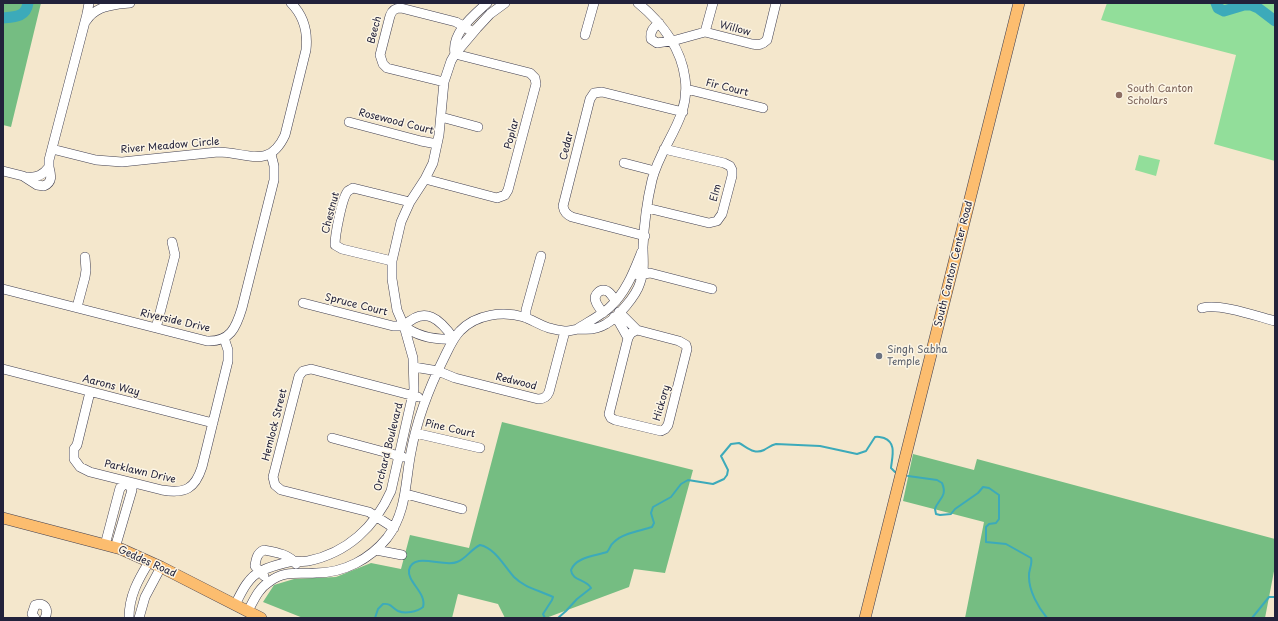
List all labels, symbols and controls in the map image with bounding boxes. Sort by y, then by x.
street label: Beech [366,15,384,45]
street label: Willow [718,19,752,39]
street label: Fir Court [704,77,750,99]
place label: South Canton Scholars [1127,83,1193,106]
marker: South Canton Scholars [1114,90,1124,100]
street label: Rosewood Court [357,107,435,137]
street label: Poplar [502,117,522,151]
street label: Cedar [558,131,576,161]
street label: River Meadow Circle [120,136,220,156]
street label: Elm [708,183,724,203]
street label: Chestnut [320,191,342,235]
street label: South Canton Center Road [932,200,976,328]
street label: Spruce Court [323,291,389,319]
street label: Riverside Drive [139,307,211,335]
place label: Singh Sabha Temple [887,344,948,368]
marker: Singh Sabha Temple [874,351,884,361]
street label: Redwood [494,371,538,393]
street label: Aarons Way [81,373,141,399]
street label: Hickory [651,384,673,422]
street label: Hemlock Street [260,388,290,462]
street label: Orchard Boulevard [372,401,406,493]
street label: Pine Court [424,417,476,441]
street label: Parklawn Drive [103,458,177,486]
street label: Geddes Road [116,544,178,580]

